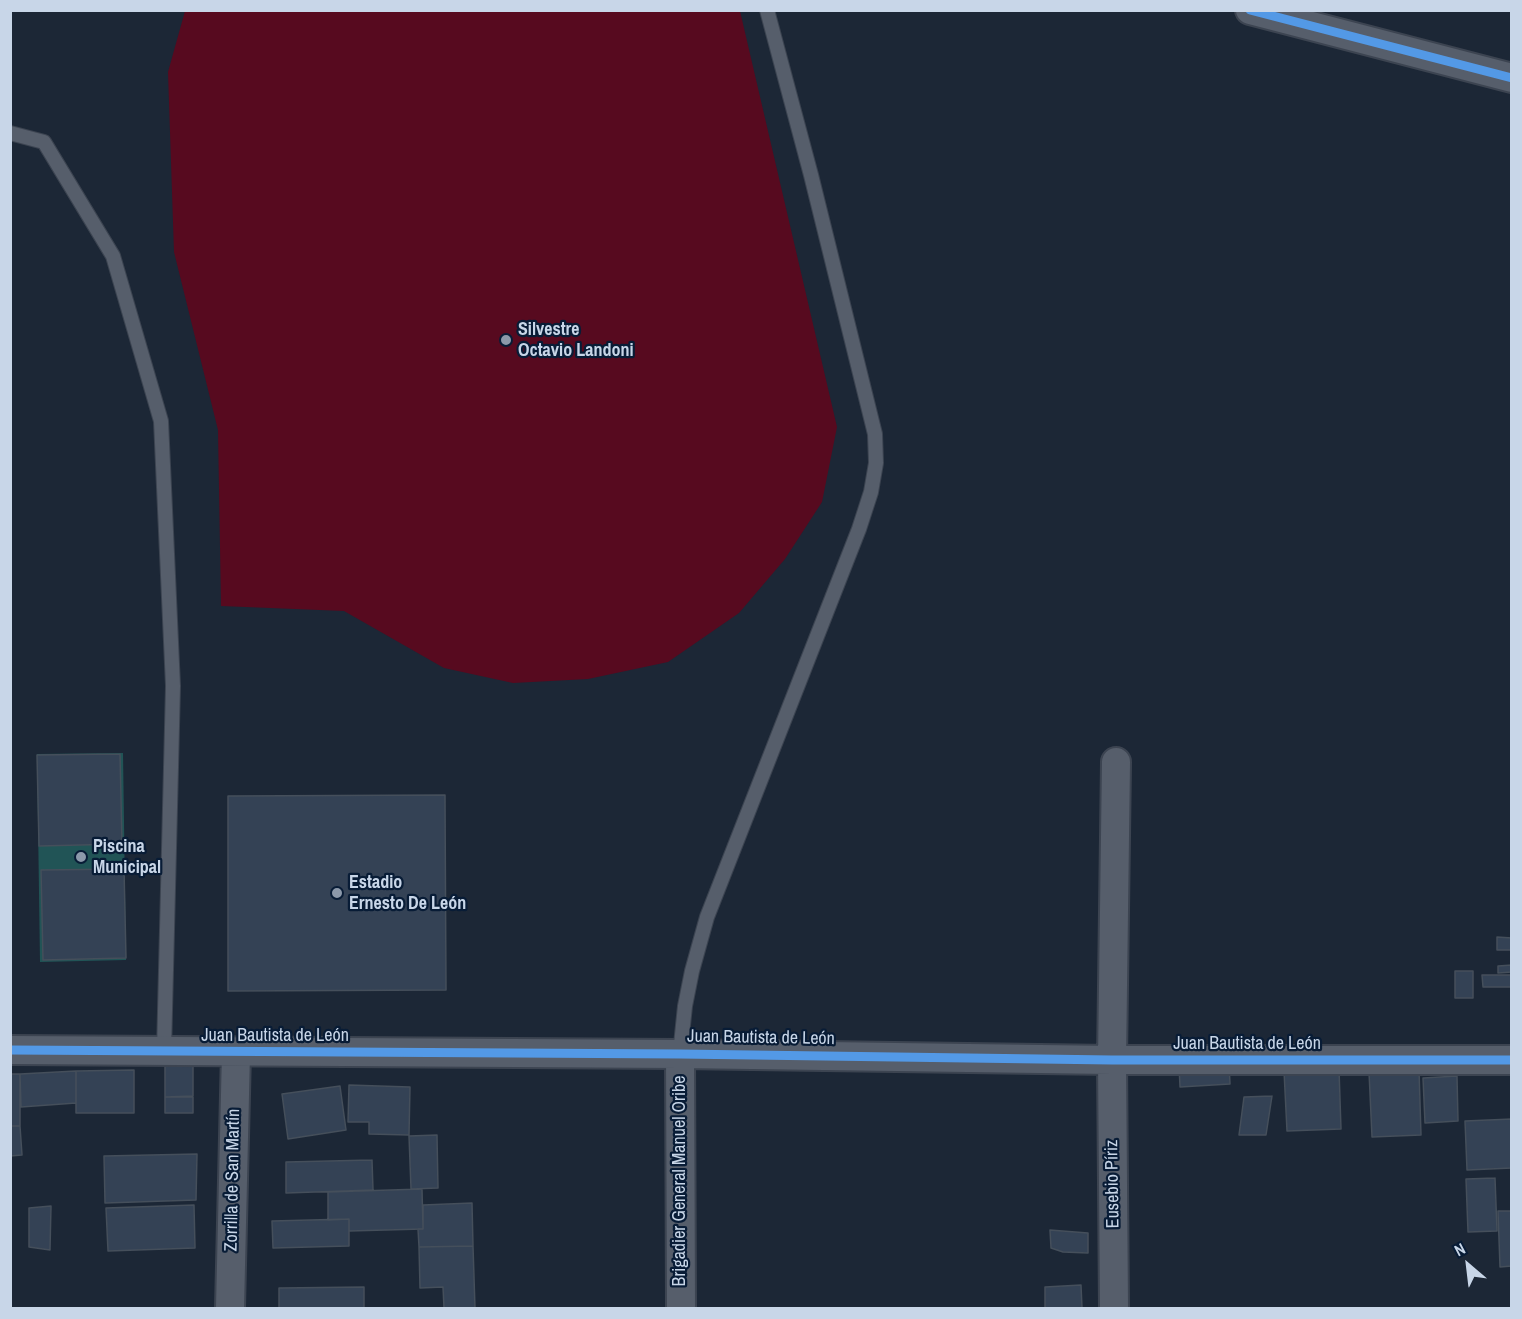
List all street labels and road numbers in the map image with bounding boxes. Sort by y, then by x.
street label: Juan Bautista de León [201,1025,349,1047]
street label: Juan Bautista de León [687,1026,835,1050]
street label: Juan Bautista de León [1173,1033,1321,1055]
street label: Brigadier General Manuel Oribe [669,1076,691,1286]
street label: Zorrilla de San Martín [221,1108,245,1252]
street label: Eusebio Píriz [1101,1140,1125,1228]

